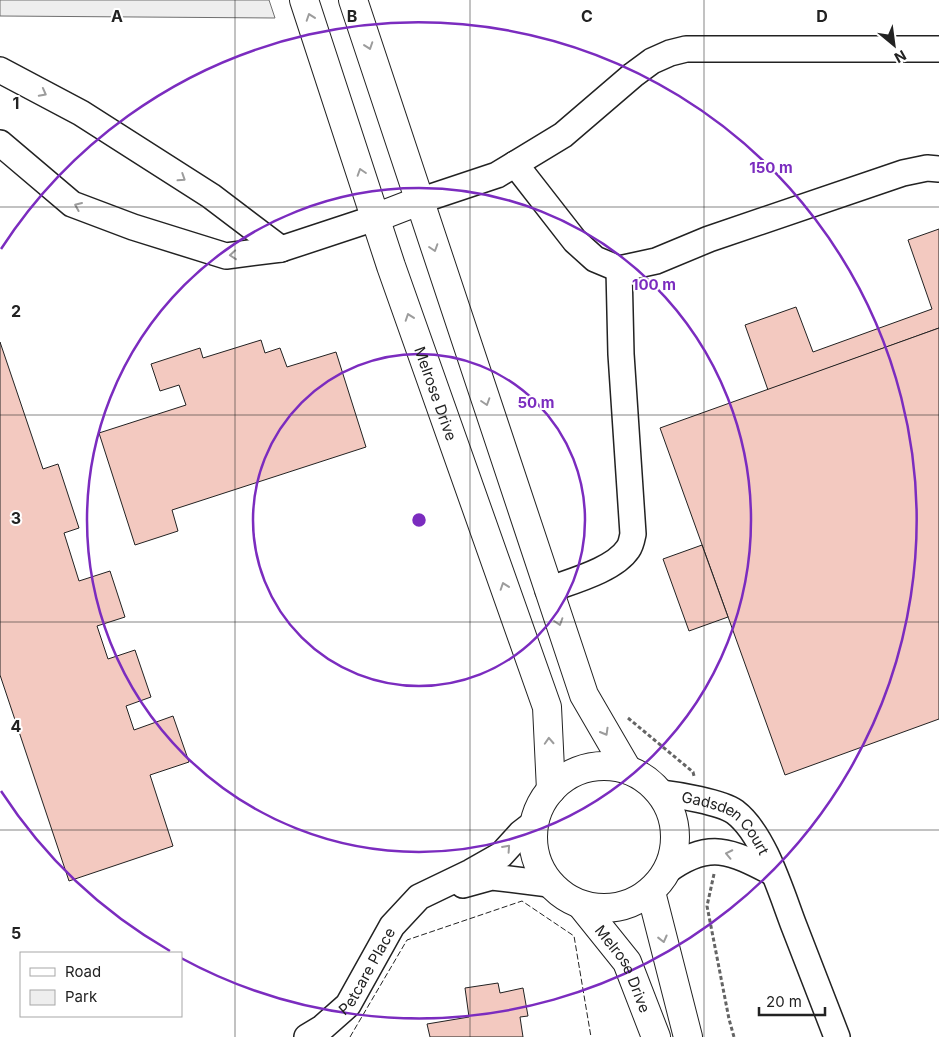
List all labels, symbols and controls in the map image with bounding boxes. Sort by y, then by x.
text: A [111,6,123,26]
text: B [347,6,357,26]
text: C [581,6,593,26]
text: D [816,6,828,26]
one-way arrow [306,14,316,22]
north arrow [869,20,919,70]
one-way arrow [363,41,373,50]
text: N [892,47,909,67]
one-way arrow [38,87,47,97]
text: 1 [13,93,19,113]
text: 150 m [749,158,793,177]
one-way arrow [356,168,366,177]
one-way arrow [176,171,185,181]
one-way arrow [75,202,84,212]
one-way arrow [429,243,439,251]
one-way arrow [228,249,236,260]
text: 100 m [632,275,676,294]
text: 2 [11,301,21,321]
one-way arrow [405,313,415,322]
street label: Melrose Drive [411,344,461,443]
text: 50 m [518,393,554,412]
one-way arrow [480,397,490,405]
text: 3 [11,508,21,528]
centre of rings [410,511,428,529]
one-way arrow [500,582,510,591]
one-way arrow [554,618,564,626]
text: 4 [11,716,22,736]
one-way arrow [599,727,609,736]
one-way arrow [543,737,554,745]
street label: Gadsden Court [680,787,774,858]
one-way arrow [501,845,510,854]
one-way arrow [724,849,733,860]
street label: Melrose Drive [591,921,655,1015]
text: 5 [11,923,21,943]
street label: Petcare Place [334,924,399,1019]
one-way arrow [657,934,667,942]
legend [20,952,182,1017]
text: Road [65,962,101,981]
scale bar [759,984,825,1016]
text: Park [65,987,98,1006]
text: 20 m [766,992,802,1011]

